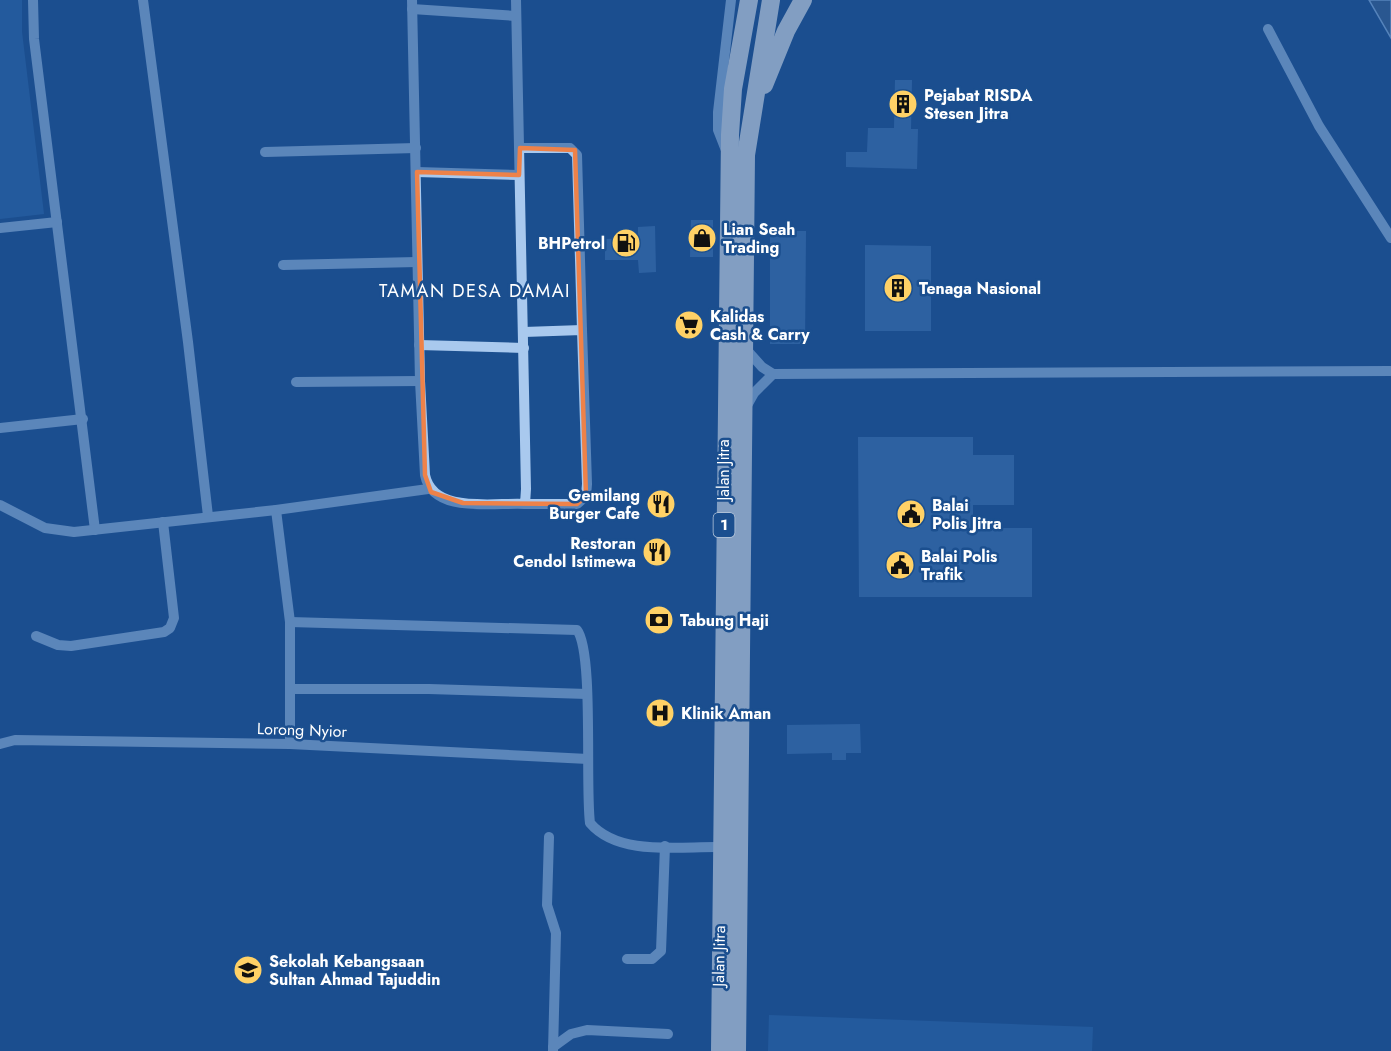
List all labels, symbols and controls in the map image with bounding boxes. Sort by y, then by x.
place label: Pejabat RISDA Stesen Jitra [924,84,1033,125]
building icon: Pejabat RISDA Stesen Jitra [887,88,919,120]
place label: Lian Seah Trading [723,218,795,259]
shop icon: Lian Seah Trading [686,222,718,254]
fuel station icon: BHPetrol [610,227,642,259]
place label: BHPetrol [538,232,605,255]
building icon: Tenaga Nasional [882,272,914,304]
place label: Tenaga Nasional [919,277,1041,300]
district label: TAMAN DESA DAMAI [379,278,571,304]
place label: Kalidas Cash & Carry [710,305,810,346]
supermarket icon: Kalidas Cash & Carry [673,309,705,341]
street label: Jalan Jitra [712,439,735,503]
place label: Gemilang Burger Cafe [549,484,640,525]
restaurant icon: Gemilang Burger Cafe [645,488,677,520]
place label: Balai Polis Jitra [932,494,1002,535]
public building icon: Balai Polis Jitra [895,498,927,530]
road number: 1 [714,513,734,537]
place label: Restoran Cendol Istimewa [513,532,636,573]
restaurant icon: Restoran Cendol Istimewa [641,536,673,568]
place label: Balai Polis Trafik [921,545,997,586]
public building icon: Balai Polis Trafik [884,549,916,581]
bank icon: Tabung Haji [643,604,675,636]
place label: Tabung Haji [680,609,769,632]
hospital icon: Klinik Aman [644,697,676,729]
place label: Klinik Aman [681,702,771,725]
street label: Lorong Nyior [257,717,348,743]
street label: Jalan Jitra [707,925,731,989]
place label: Sekolah Kebangsaan Sultan Ahmad Tajuddin [269,950,440,991]
school or university icon: Sekolah Kebangsaan Sultan Ahmad Tajuddin [232,954,264,986]

